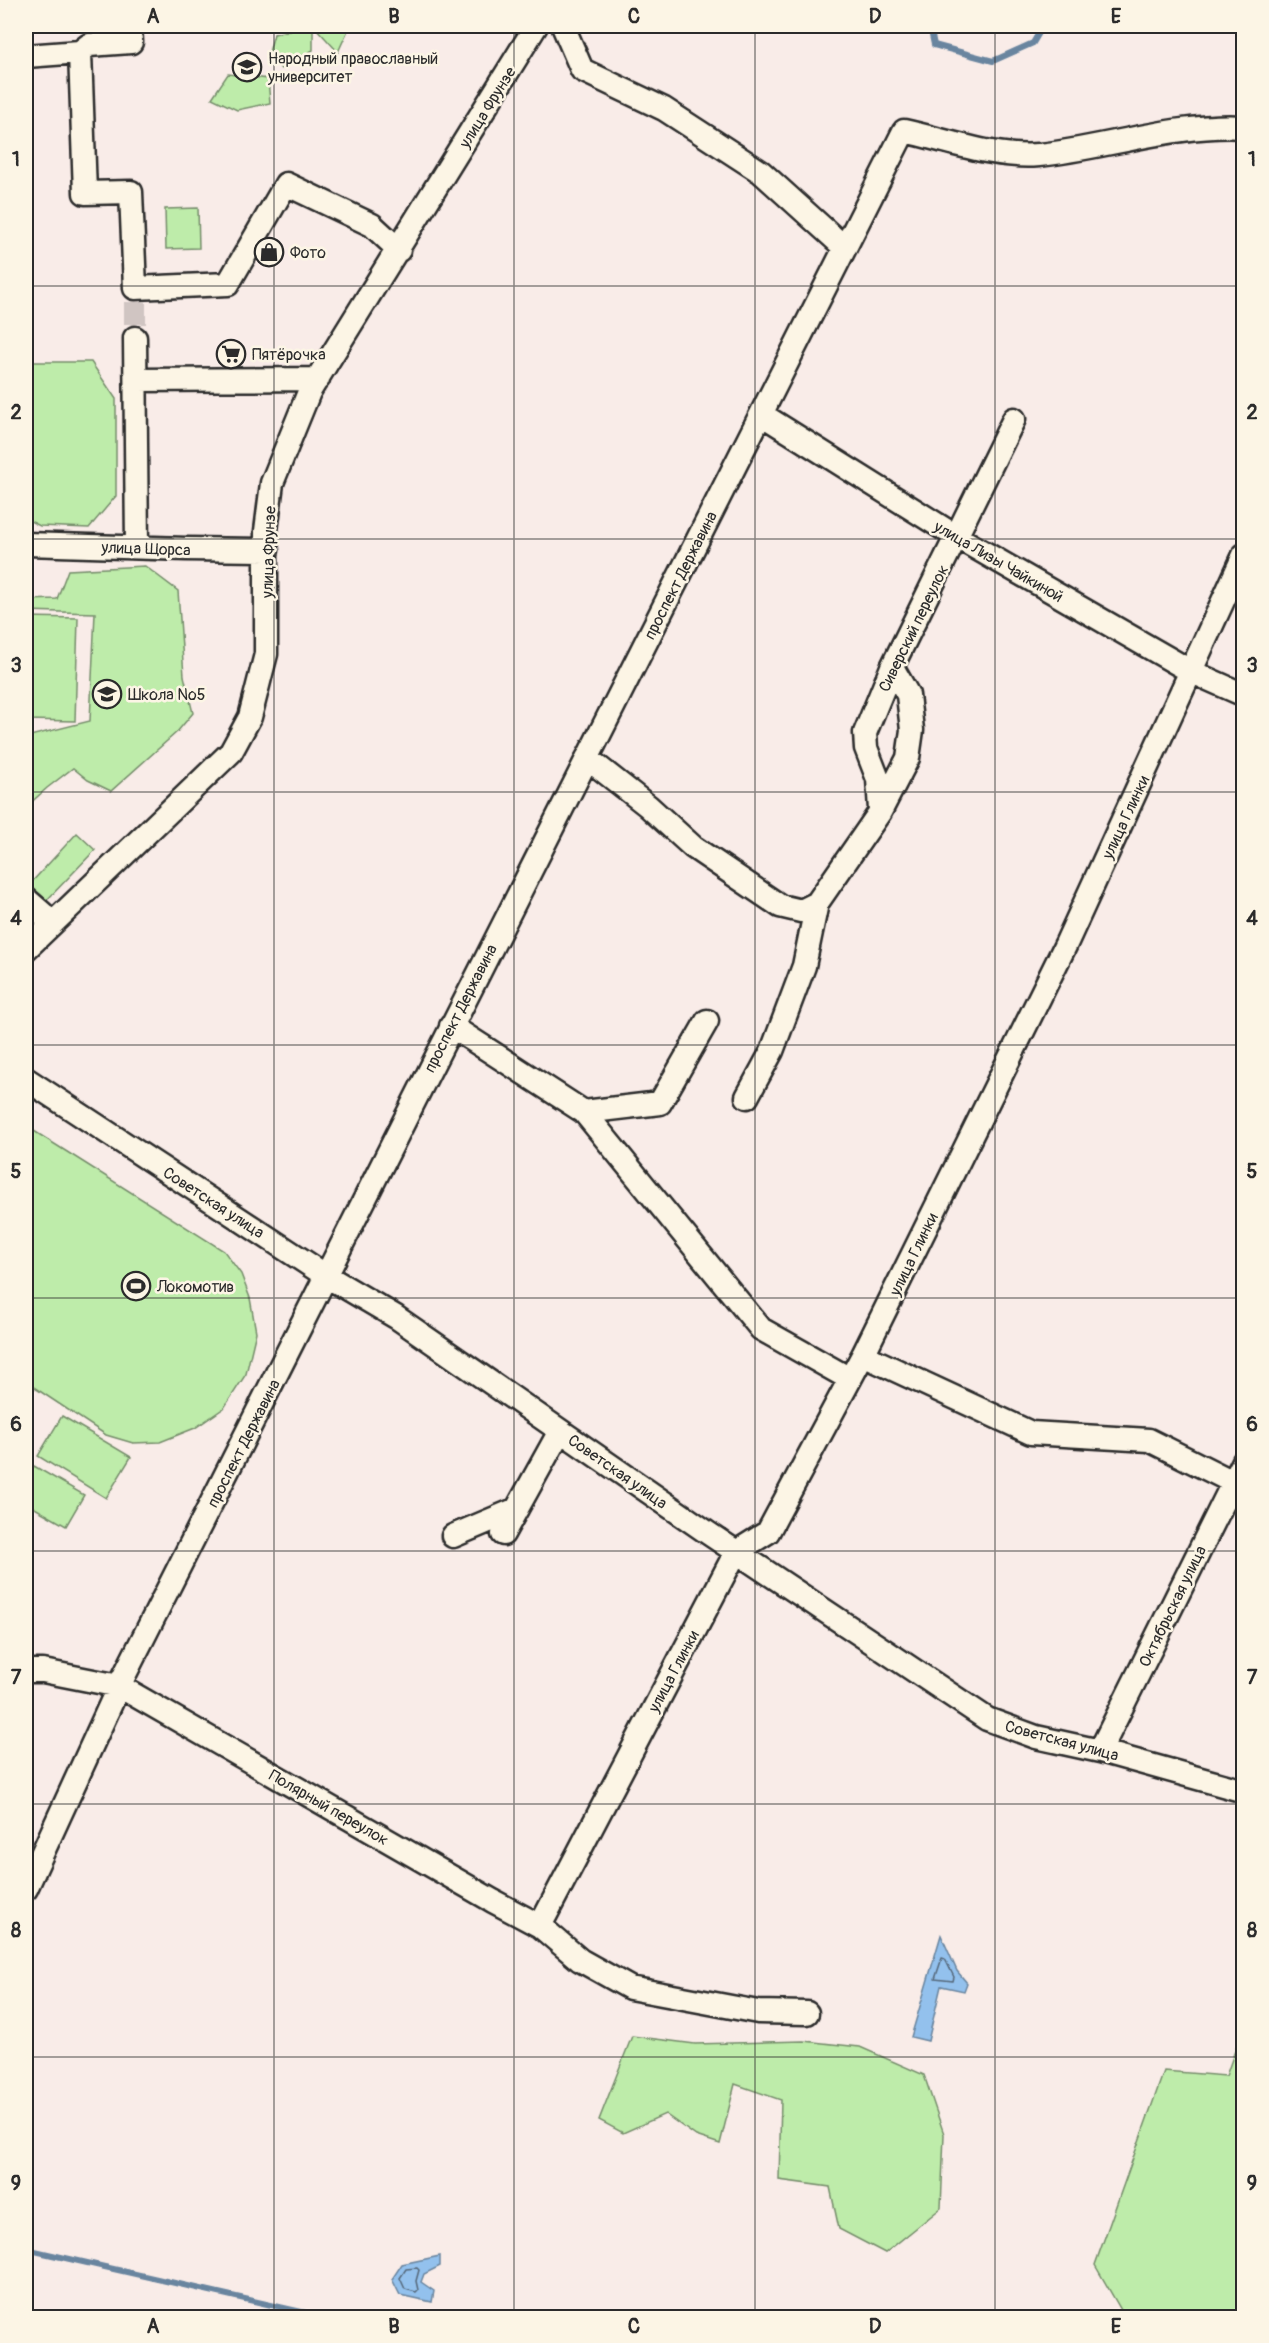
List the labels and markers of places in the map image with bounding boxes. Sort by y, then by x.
place label: Народный православный университет [267,49,438,87]
school or university icon: Народный православный университет [231,51,263,83]
shop icon: Фото [253,236,285,268]
place label: Фото [290,243,326,263]
supermarket icon: Пятёрочка [215,338,247,370]
place label: Пятёрочка [252,345,326,365]
school or university icon: Школа №5 [91,678,123,710]
place label: Школа №5 [128,685,205,705]
sports icon: Локомотив [120,1270,152,1302]
place label: Локомотив [156,1277,234,1297]

